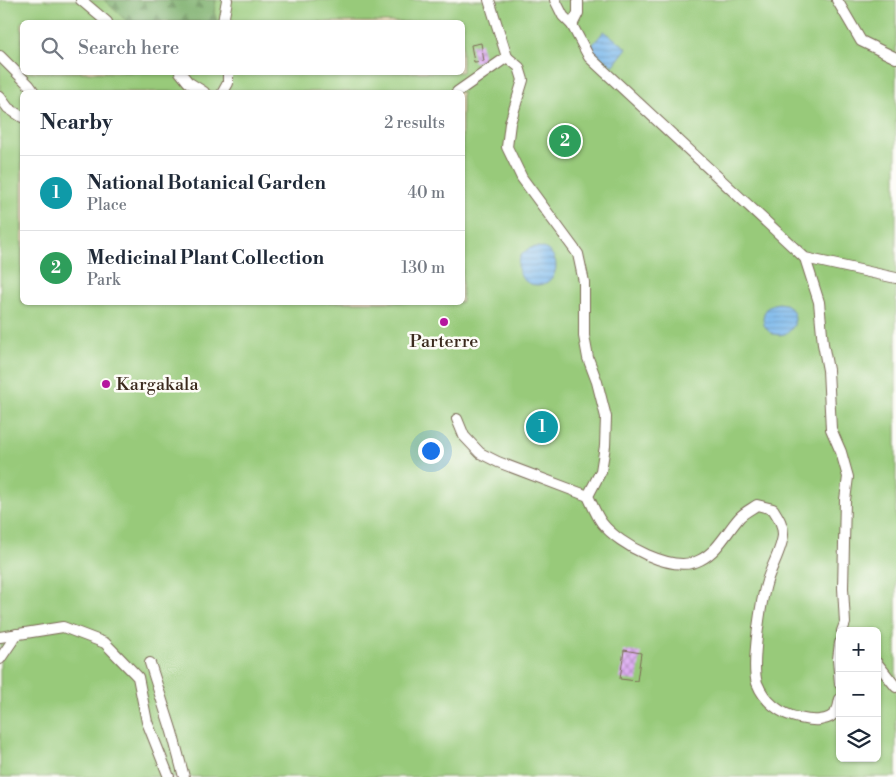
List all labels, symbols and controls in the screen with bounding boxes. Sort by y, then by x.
search box [20,20,465,75]
icon: search [38,34,66,62]
text: Search here [78,36,179,60]
text: Nearby [40,110,113,136]
text: 2 results [384,113,445,133]
pin: 2 [549,122,581,160]
text: National Botanical Garden [87,171,326,195]
text: 1 [52,183,60,203]
text: 40 m [408,183,445,203]
text: Place [87,195,127,215]
text: Medicinal Plant Collection [87,246,324,270]
text: 2 [51,258,61,278]
text: 130 m [401,258,445,278]
text: Park [87,270,120,290]
marker: Parterre [438,316,450,328]
place label: Parterre [410,330,478,353]
place label: Kargakala [116,373,199,396]
marker: Kargakala [100,378,112,390]
pin: 1 [526,408,558,446]
your location [418,438,444,464]
map controls [836,627,881,762]
button: + [836,627,881,672]
button: − [836,672,881,717]
button: layers [836,717,881,762]

